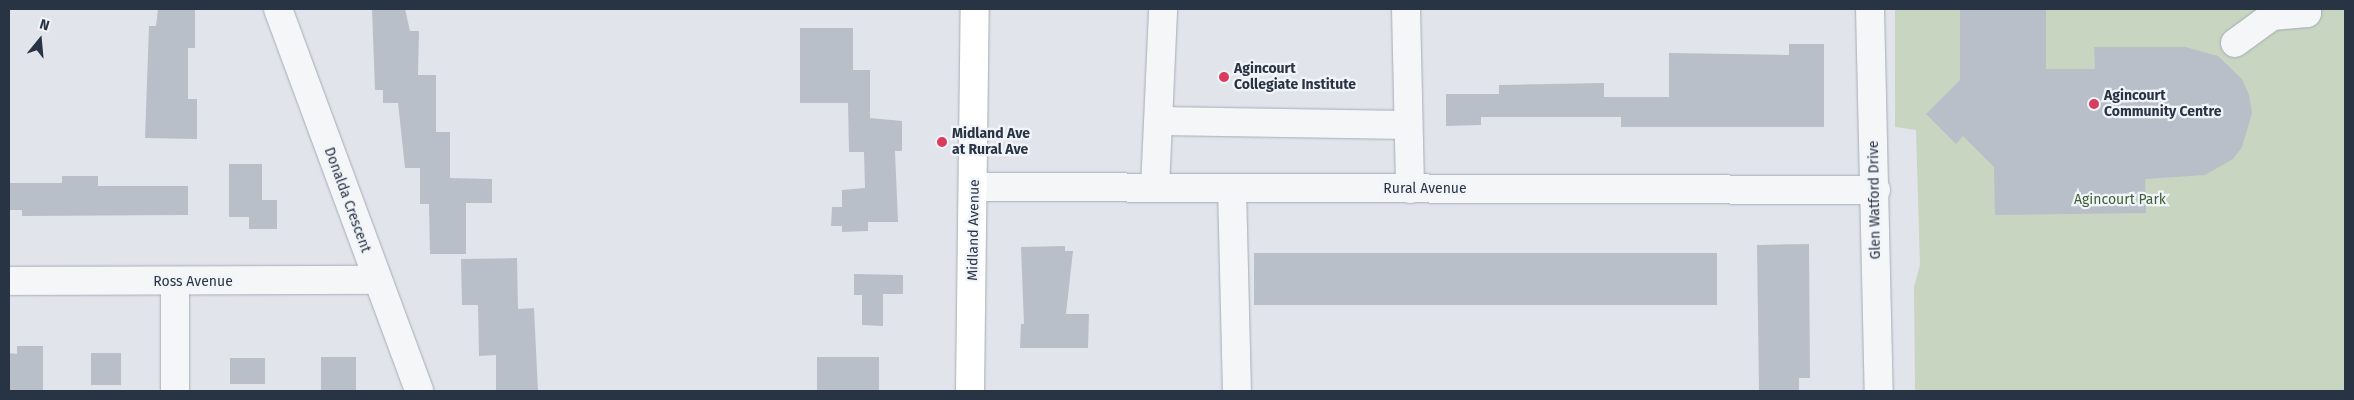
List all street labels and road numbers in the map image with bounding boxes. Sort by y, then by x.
street label: Glen Watford Drive [1866,140,1884,260]
street label: Donalda Crescent [320,145,374,255]
street label: Midland Avenue [965,179,983,281]
street label: Rural Avenue [1383,181,1467,197]
street label: Ross Avenue [153,274,233,290]

